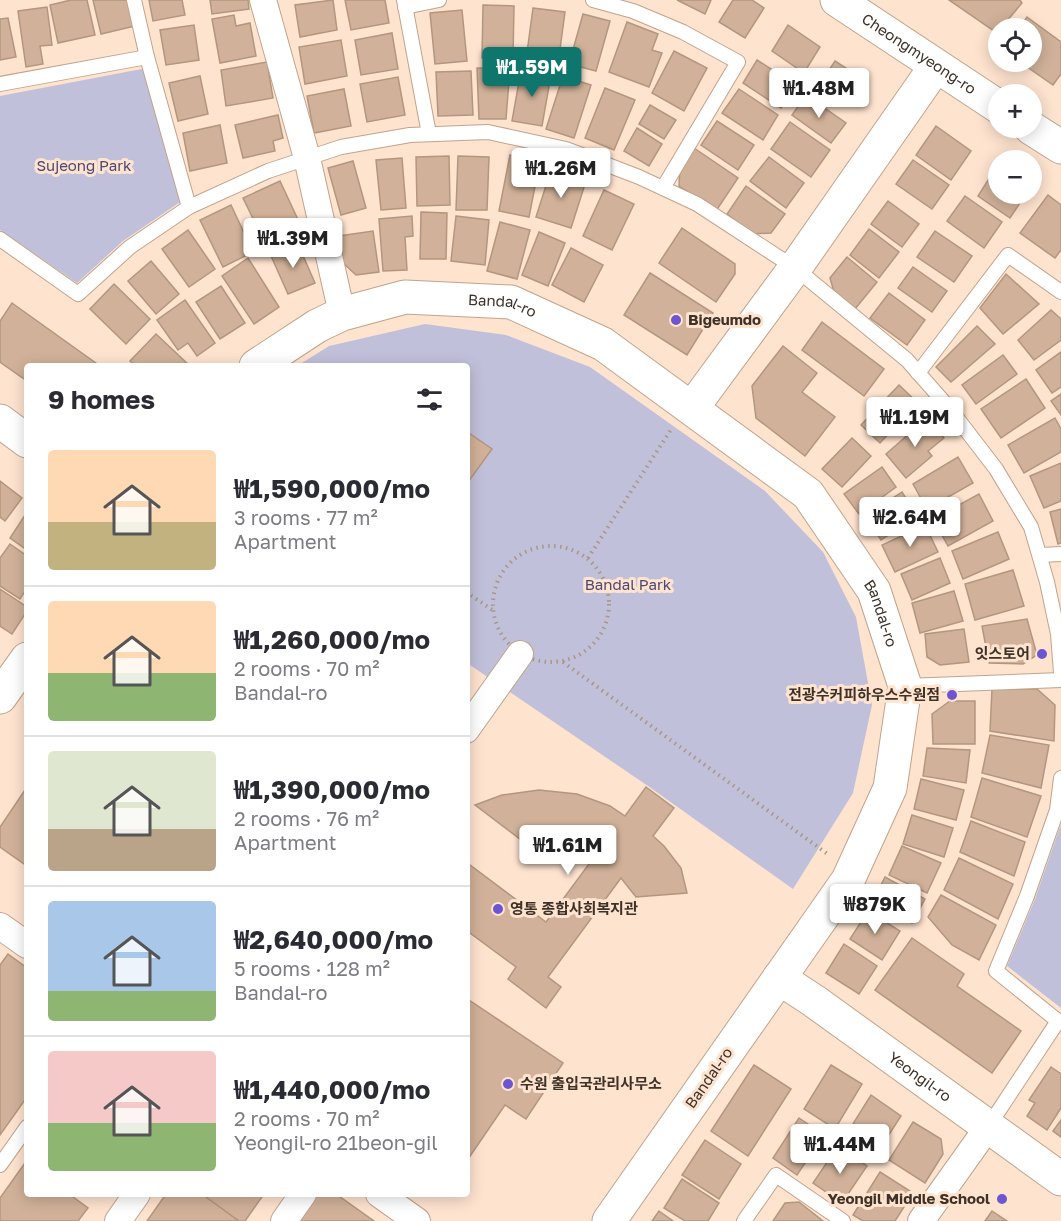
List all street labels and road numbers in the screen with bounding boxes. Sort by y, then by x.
street label: Cheongmyeong-ro [859,9,980,97]
street label: Bandal-ro [468,290,540,320]
street label: Bandal-ro [861,576,902,649]
street label: Bandal-ro [681,1044,736,1111]
street label: Yeongil-ro [885,1048,955,1105]

